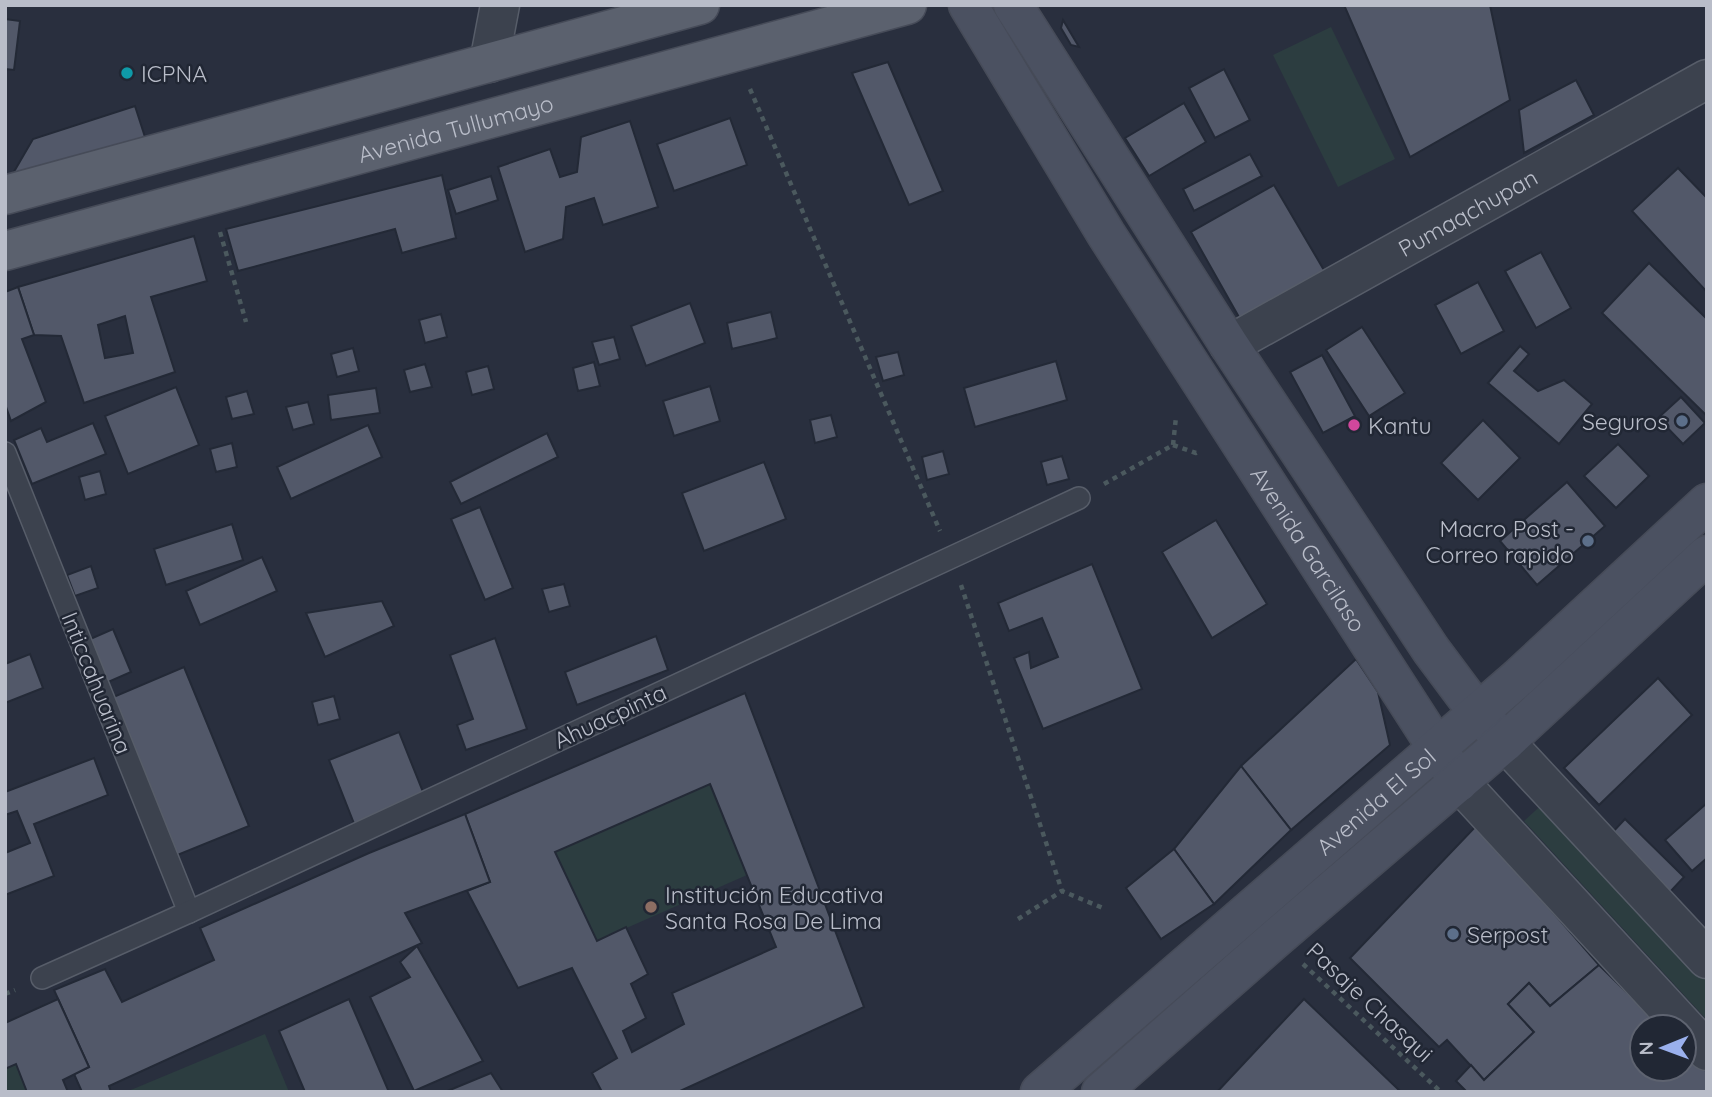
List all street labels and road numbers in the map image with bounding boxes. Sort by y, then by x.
street label: Avenida Tullumayo [355,88,556,169]
street label: Pumaqchupan [1393,162,1542,263]
street label: Avenida Garcilaso [1245,461,1373,637]
street label: Inticcahuarina [55,608,139,758]
street label: Ahuacpinta [549,677,671,755]
street label: Avenida El Sol [1310,742,1441,861]
street label: Pasaje Chasqui [1301,936,1439,1068]

